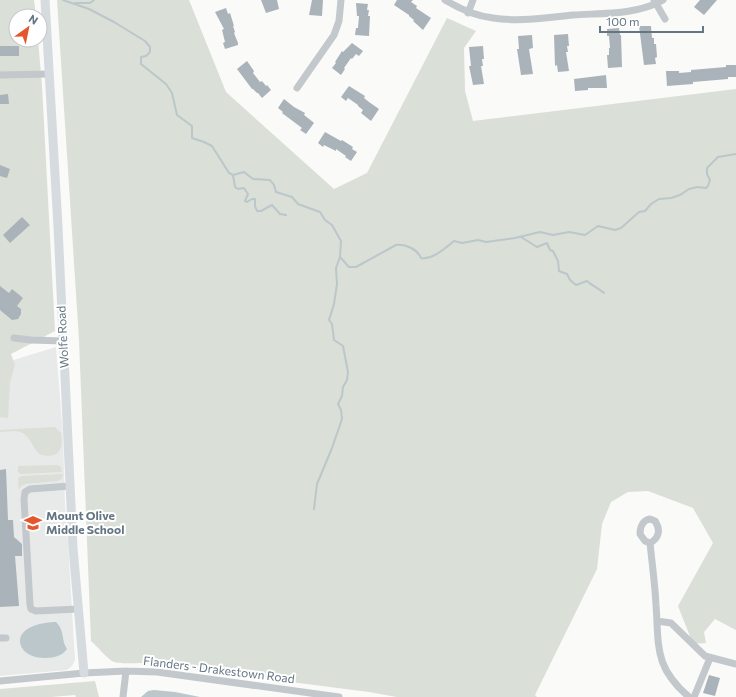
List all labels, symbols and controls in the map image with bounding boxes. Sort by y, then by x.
north arrow [8,8,48,48]
scale bar [600,8,703,34]
text: N [27,11,41,27]
text: 100 m [606,14,640,28]
street label: Wolfe Road [53,305,71,369]
place label: Mount Olive Middle School [46,508,124,536]
school or university icon: Mount Olive Middle School [23,513,43,533]
street label: Flanders - Drakestown Road [143,653,296,685]

